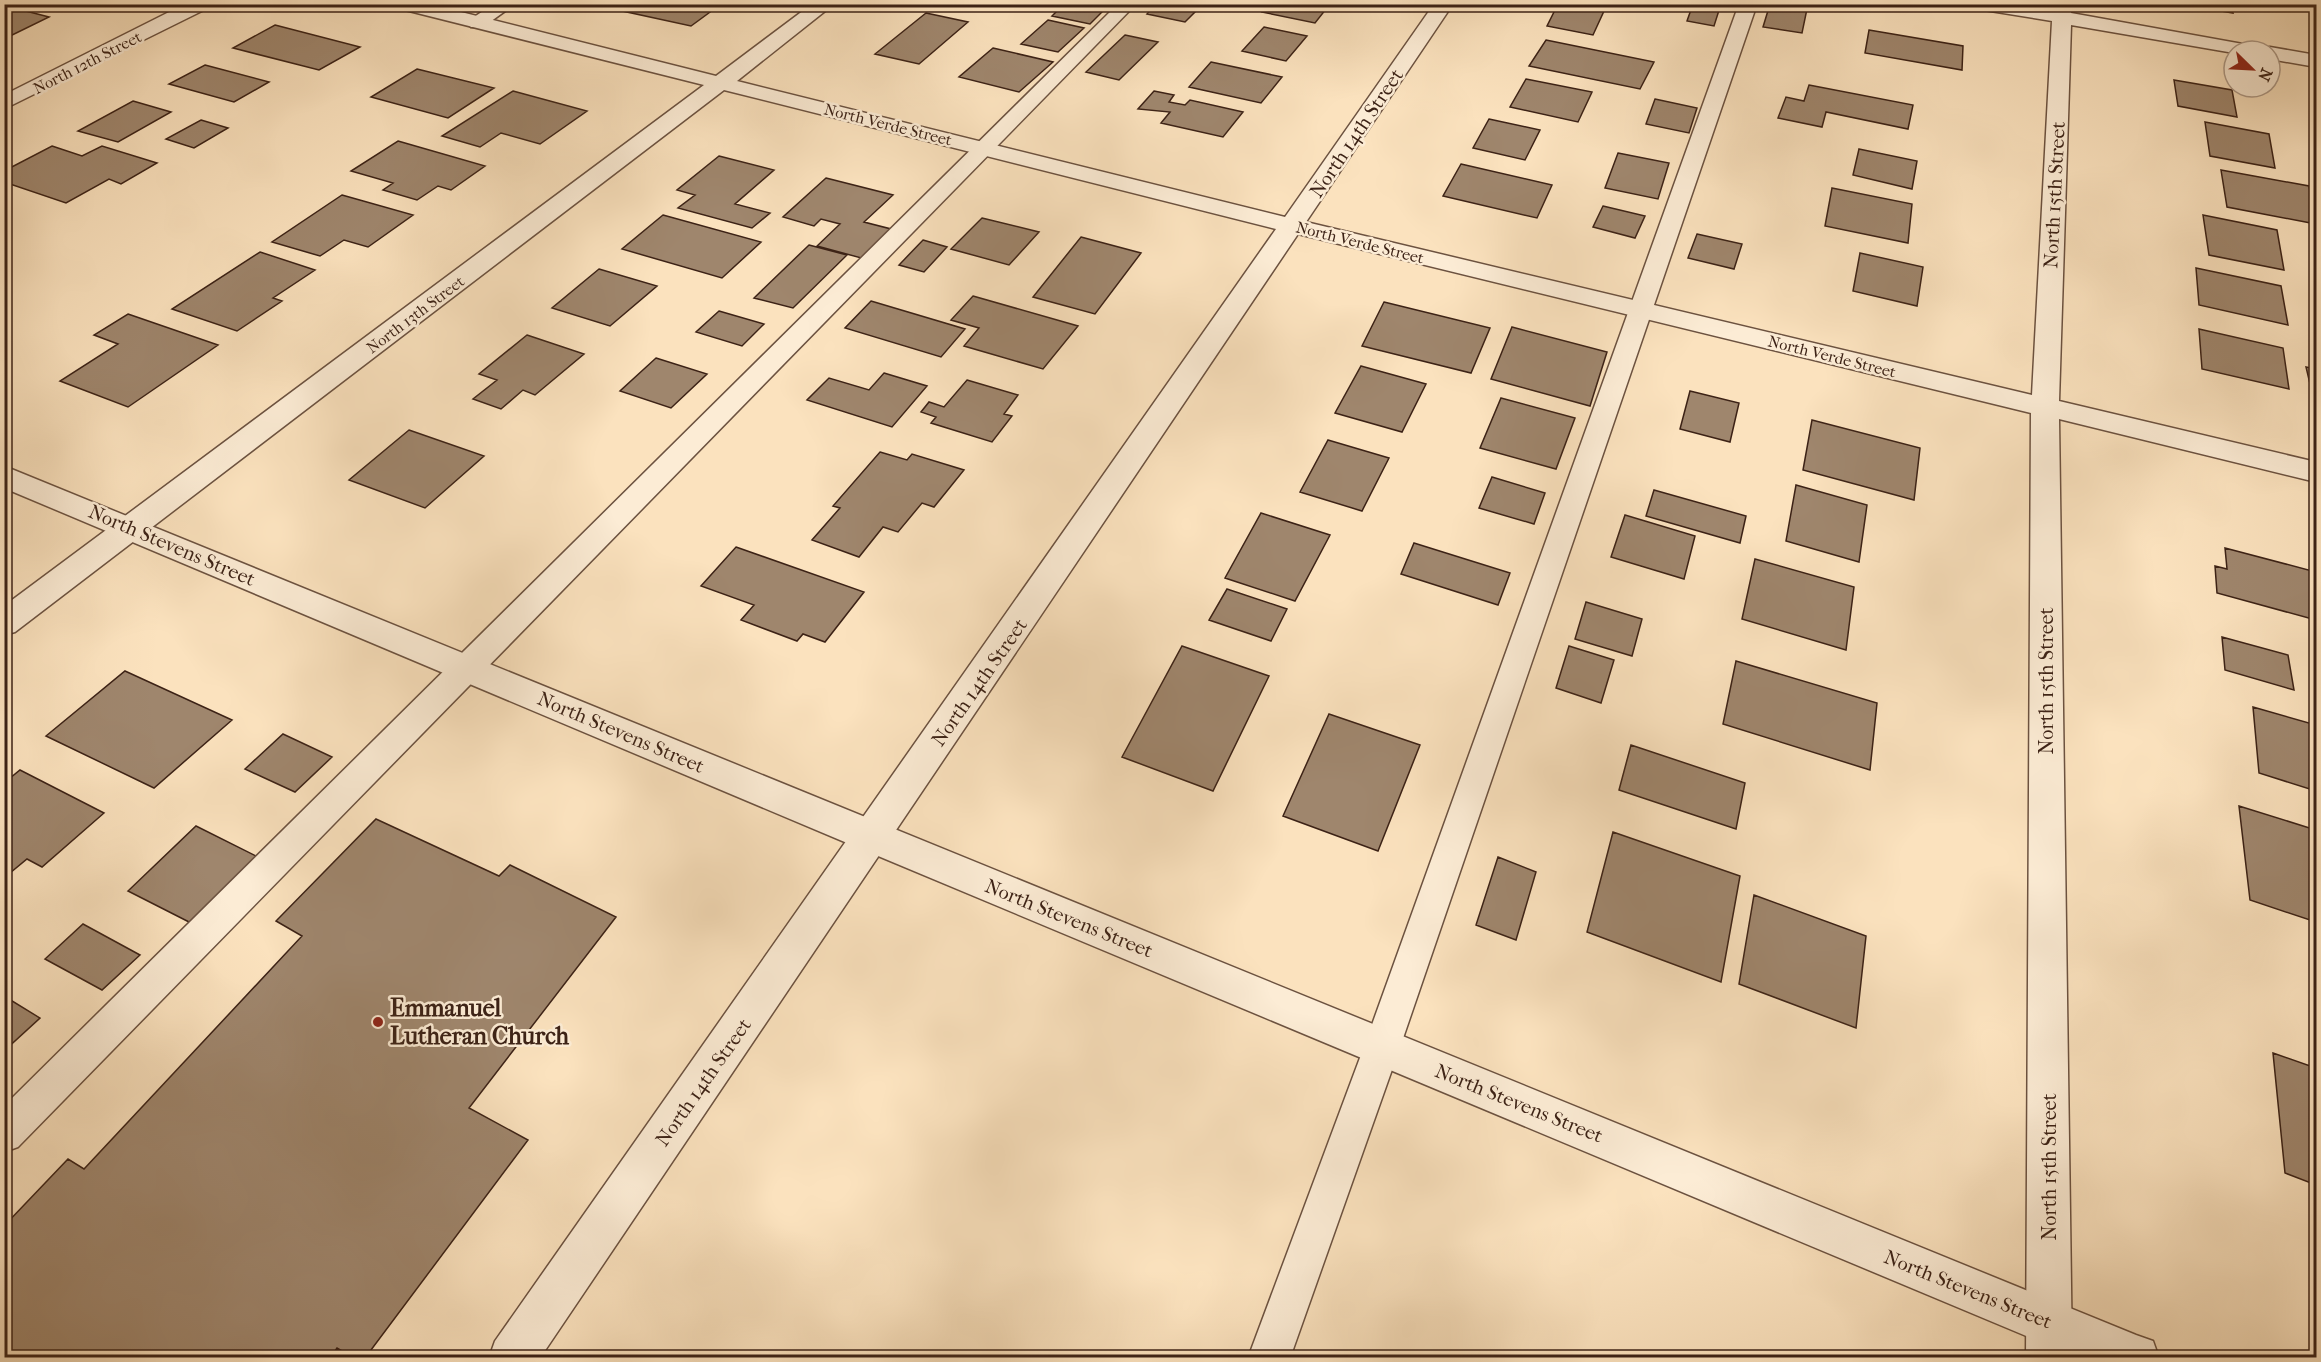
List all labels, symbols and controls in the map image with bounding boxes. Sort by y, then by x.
street label: North 12th Street [30,27,145,98]
north arrow [2222,39,2282,99]
street label: North 14th Street [1305,64,1408,202]
text: N [2254,65,2276,85]
street label: North Verde Street [822,99,954,150]
street label: North 15th Street [2039,121,2070,269]
street label: North Verde Street [1294,217,1426,268]
street label: North 13th Street [363,271,468,357]
street label: North Verde Street [1766,331,1898,382]
street label: North Stevens Street [85,500,259,591]
street label: North 15th Street [2035,607,2058,755]
street label: North 14th Street [927,614,1032,751]
street label: North Stevens Street [534,687,708,778]
street label: North Stevens Street [982,874,1156,963]
place label: Emmanuel Lutheran Church [390,994,570,1050]
street label: North 14th Street [651,1014,756,1151]
marker: Emmanuel Lutheran Church [371,1015,385,1029]
street label: North Stevens Street [1432,1059,1606,1148]
street label: North 15th Street [2038,1093,2061,1241]
street label: North Stevens Street [1881,1245,2055,1334]

